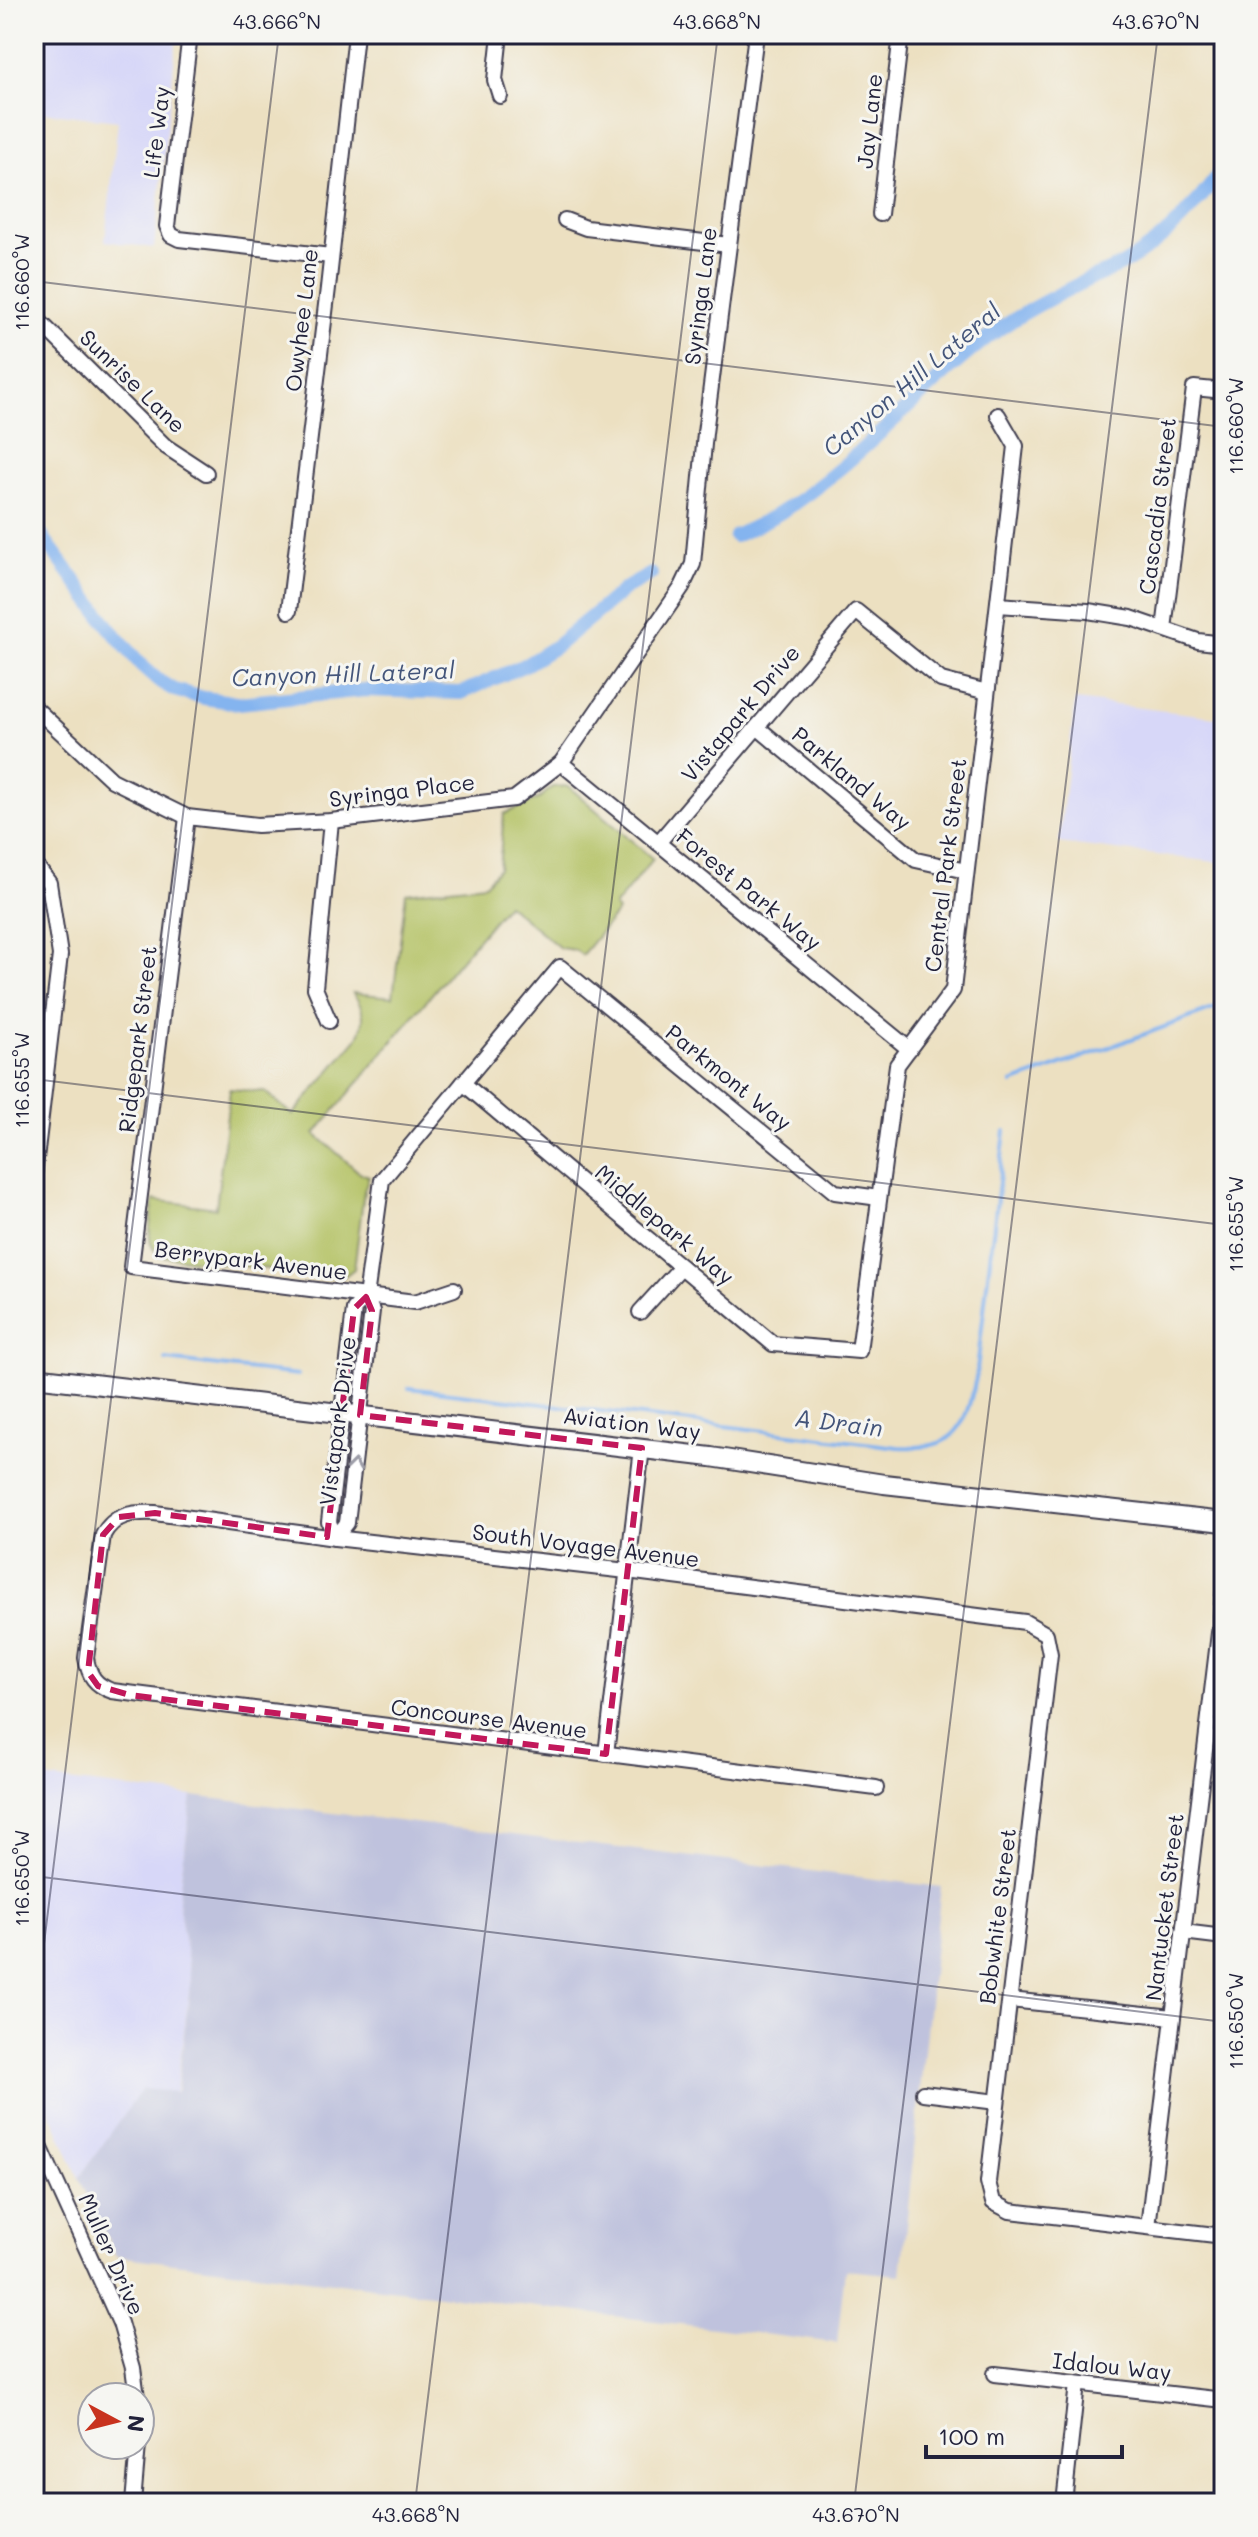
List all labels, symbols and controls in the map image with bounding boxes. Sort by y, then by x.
text: 43.666°N [233,8,321,34]
text: 43.668°N [673,8,761,34]
text: 43.670°N [1112,8,1200,34]
street label: Jay Lane [850,72,888,170]
street label: Life Way [136,85,176,179]
street label: Syringa Lane [677,226,723,366]
text: 116.660°W [8,233,34,331]
street label: Owyhee Lane [278,247,324,393]
water label: Canyon Hill Lateral [815,295,1007,463]
street label: Sunrise Lane [74,323,192,439]
text: 116.660°W [1222,377,1248,475]
street label: Cascadia Street [1132,416,1182,596]
street label: Vistapark Drive [674,639,806,787]
water label: Canyon Hill Lateral [231,654,455,692]
street label: Parkland Way [786,720,918,836]
street label: Central Park Street [917,756,973,974]
street label: Syringa Place [327,767,477,813]
street label: Forest Park Way [670,821,828,957]
street label: Ridgepark Street [111,944,163,1134]
street label: Parkmont Way [660,1017,798,1137]
text: 116.655°W [8,1032,34,1128]
street label: Middlepark Way [589,1157,741,1291]
text: 116.655°W [1222,1176,1248,1272]
street label: Berrypark Avenue [153,1234,349,1286]
street label: Vistapark Drive [312,1335,362,1507]
street label: Aviation Way [562,1400,702,1446]
water label: A Drain [793,1401,885,1443]
one-way arrow [345,1458,362,1472]
street label: South Voyage Avenue [471,1517,701,1573]
street label: Concourse Avenue [389,1692,589,1744]
street label: Nantucket Street [1138,1812,1190,2002]
street label: Bobwhite Street [972,1826,1022,2006]
text: 116.650°W [8,1829,34,1927]
text: 116.650°W [1222,1972,1248,2070]
street label: Muller Drive [72,2189,152,2319]
street label: Idalou Way [1051,2345,1173,2387]
north arrow [76,2381,156,2461]
scale bar [926,2409,1122,2459]
text: N [121,2413,152,2434]
text: 100 m [938,2420,1005,2451]
text: 43.668°N [372,2501,460,2527]
text: 43.670°N [812,2501,900,2527]

